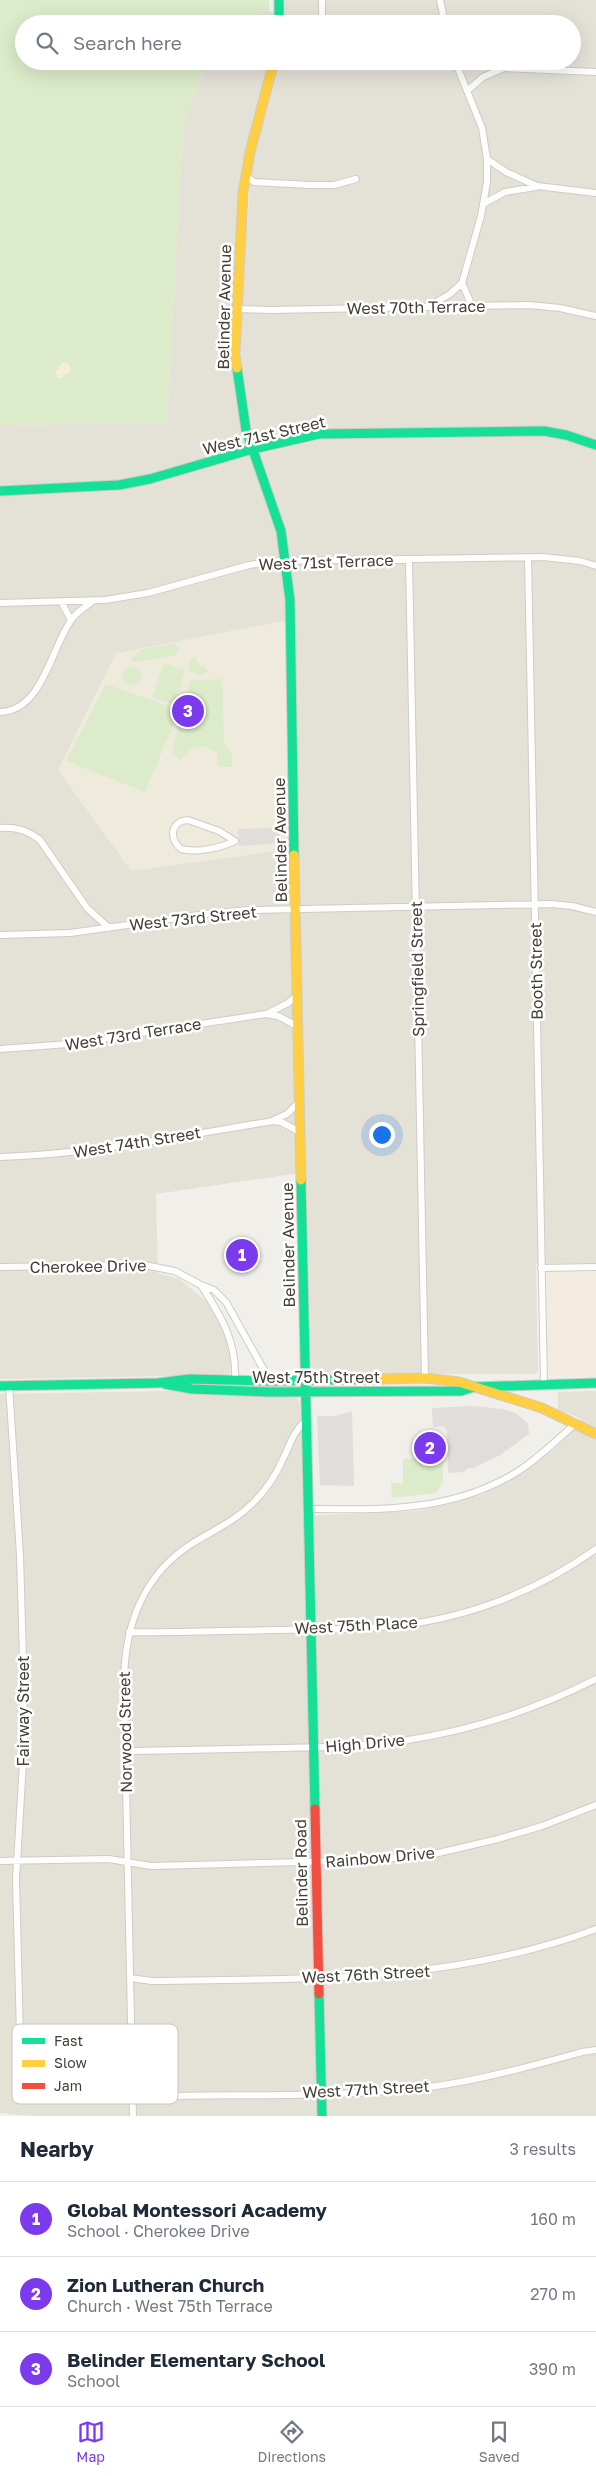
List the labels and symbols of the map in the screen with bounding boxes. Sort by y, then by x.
street label: Belinder Avenue [213,244,235,370]
street label: West 70th Terrace [347,296,485,318]
street label: West 71st Street [201,411,327,459]
street label: West 71st Terrace [258,550,394,574]
pin: 3 [172,692,204,730]
street label: Belinder Avenue [269,777,291,903]
street label: West 73rd Street [128,901,258,935]
street label: Springfield Street [406,901,428,1037]
street label: Booth Street [525,922,547,1020]
street label: West 73rd Terrace [63,1013,203,1055]
street label: West 74th Street [72,1122,202,1162]
your location [369,1122,395,1148]
street label: Belinder Avenue [277,1182,299,1308]
pin: 1 [226,1236,258,1274]
street label: Cherokee Drive [30,1255,146,1277]
street label: West 75th Street [252,1367,380,1387]
pin: 2 [414,1429,446,1467]
street label: West 75th Place [294,1612,418,1638]
street label: Fairway Street [13,1656,33,1766]
street label: Norwood Street [114,1671,136,1793]
street label: High Drive [324,1730,406,1756]
street label: Belinder Road [290,1819,312,1927]
street label: Rainbow Drive [324,1842,436,1872]
street label: West 76th Street [301,1961,431,1987]
legend [12,2024,178,2104]
text: Fast [54,2032,83,2049]
text: Slow [54,2054,87,2071]
street label: West 77th Street [302,2076,430,2102]
text: Jam [54,2077,82,2094]

